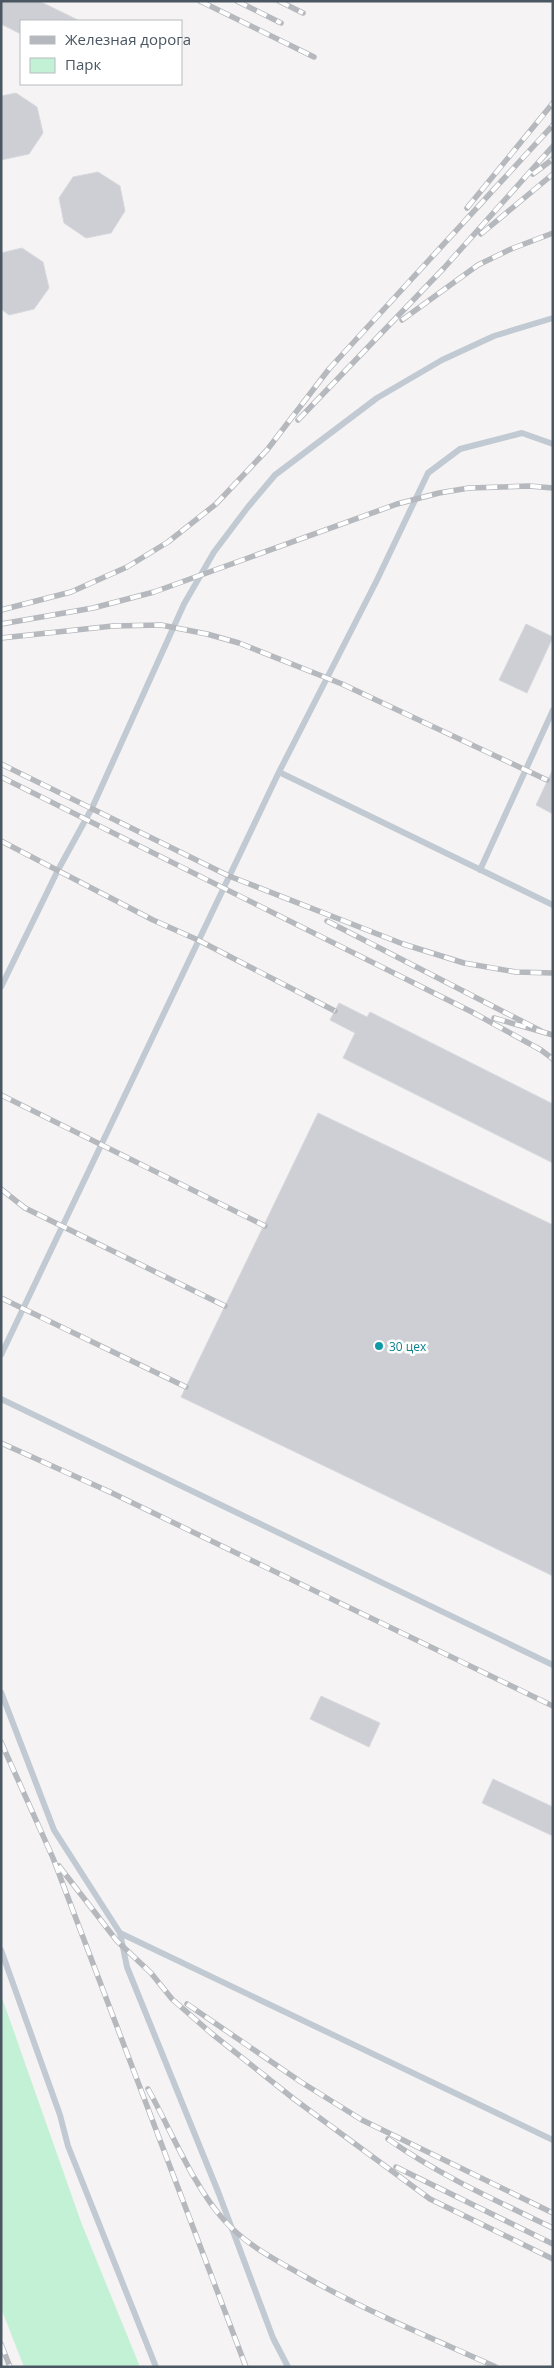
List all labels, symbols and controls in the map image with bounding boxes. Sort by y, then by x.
legend [20,20,182,85]
text: Железная дорога [65,29,191,49]
text: Парк [65,54,101,74]
place label: 30 цех [389,1338,427,1355]
marker: 30 цех [373,1340,385,1352]

